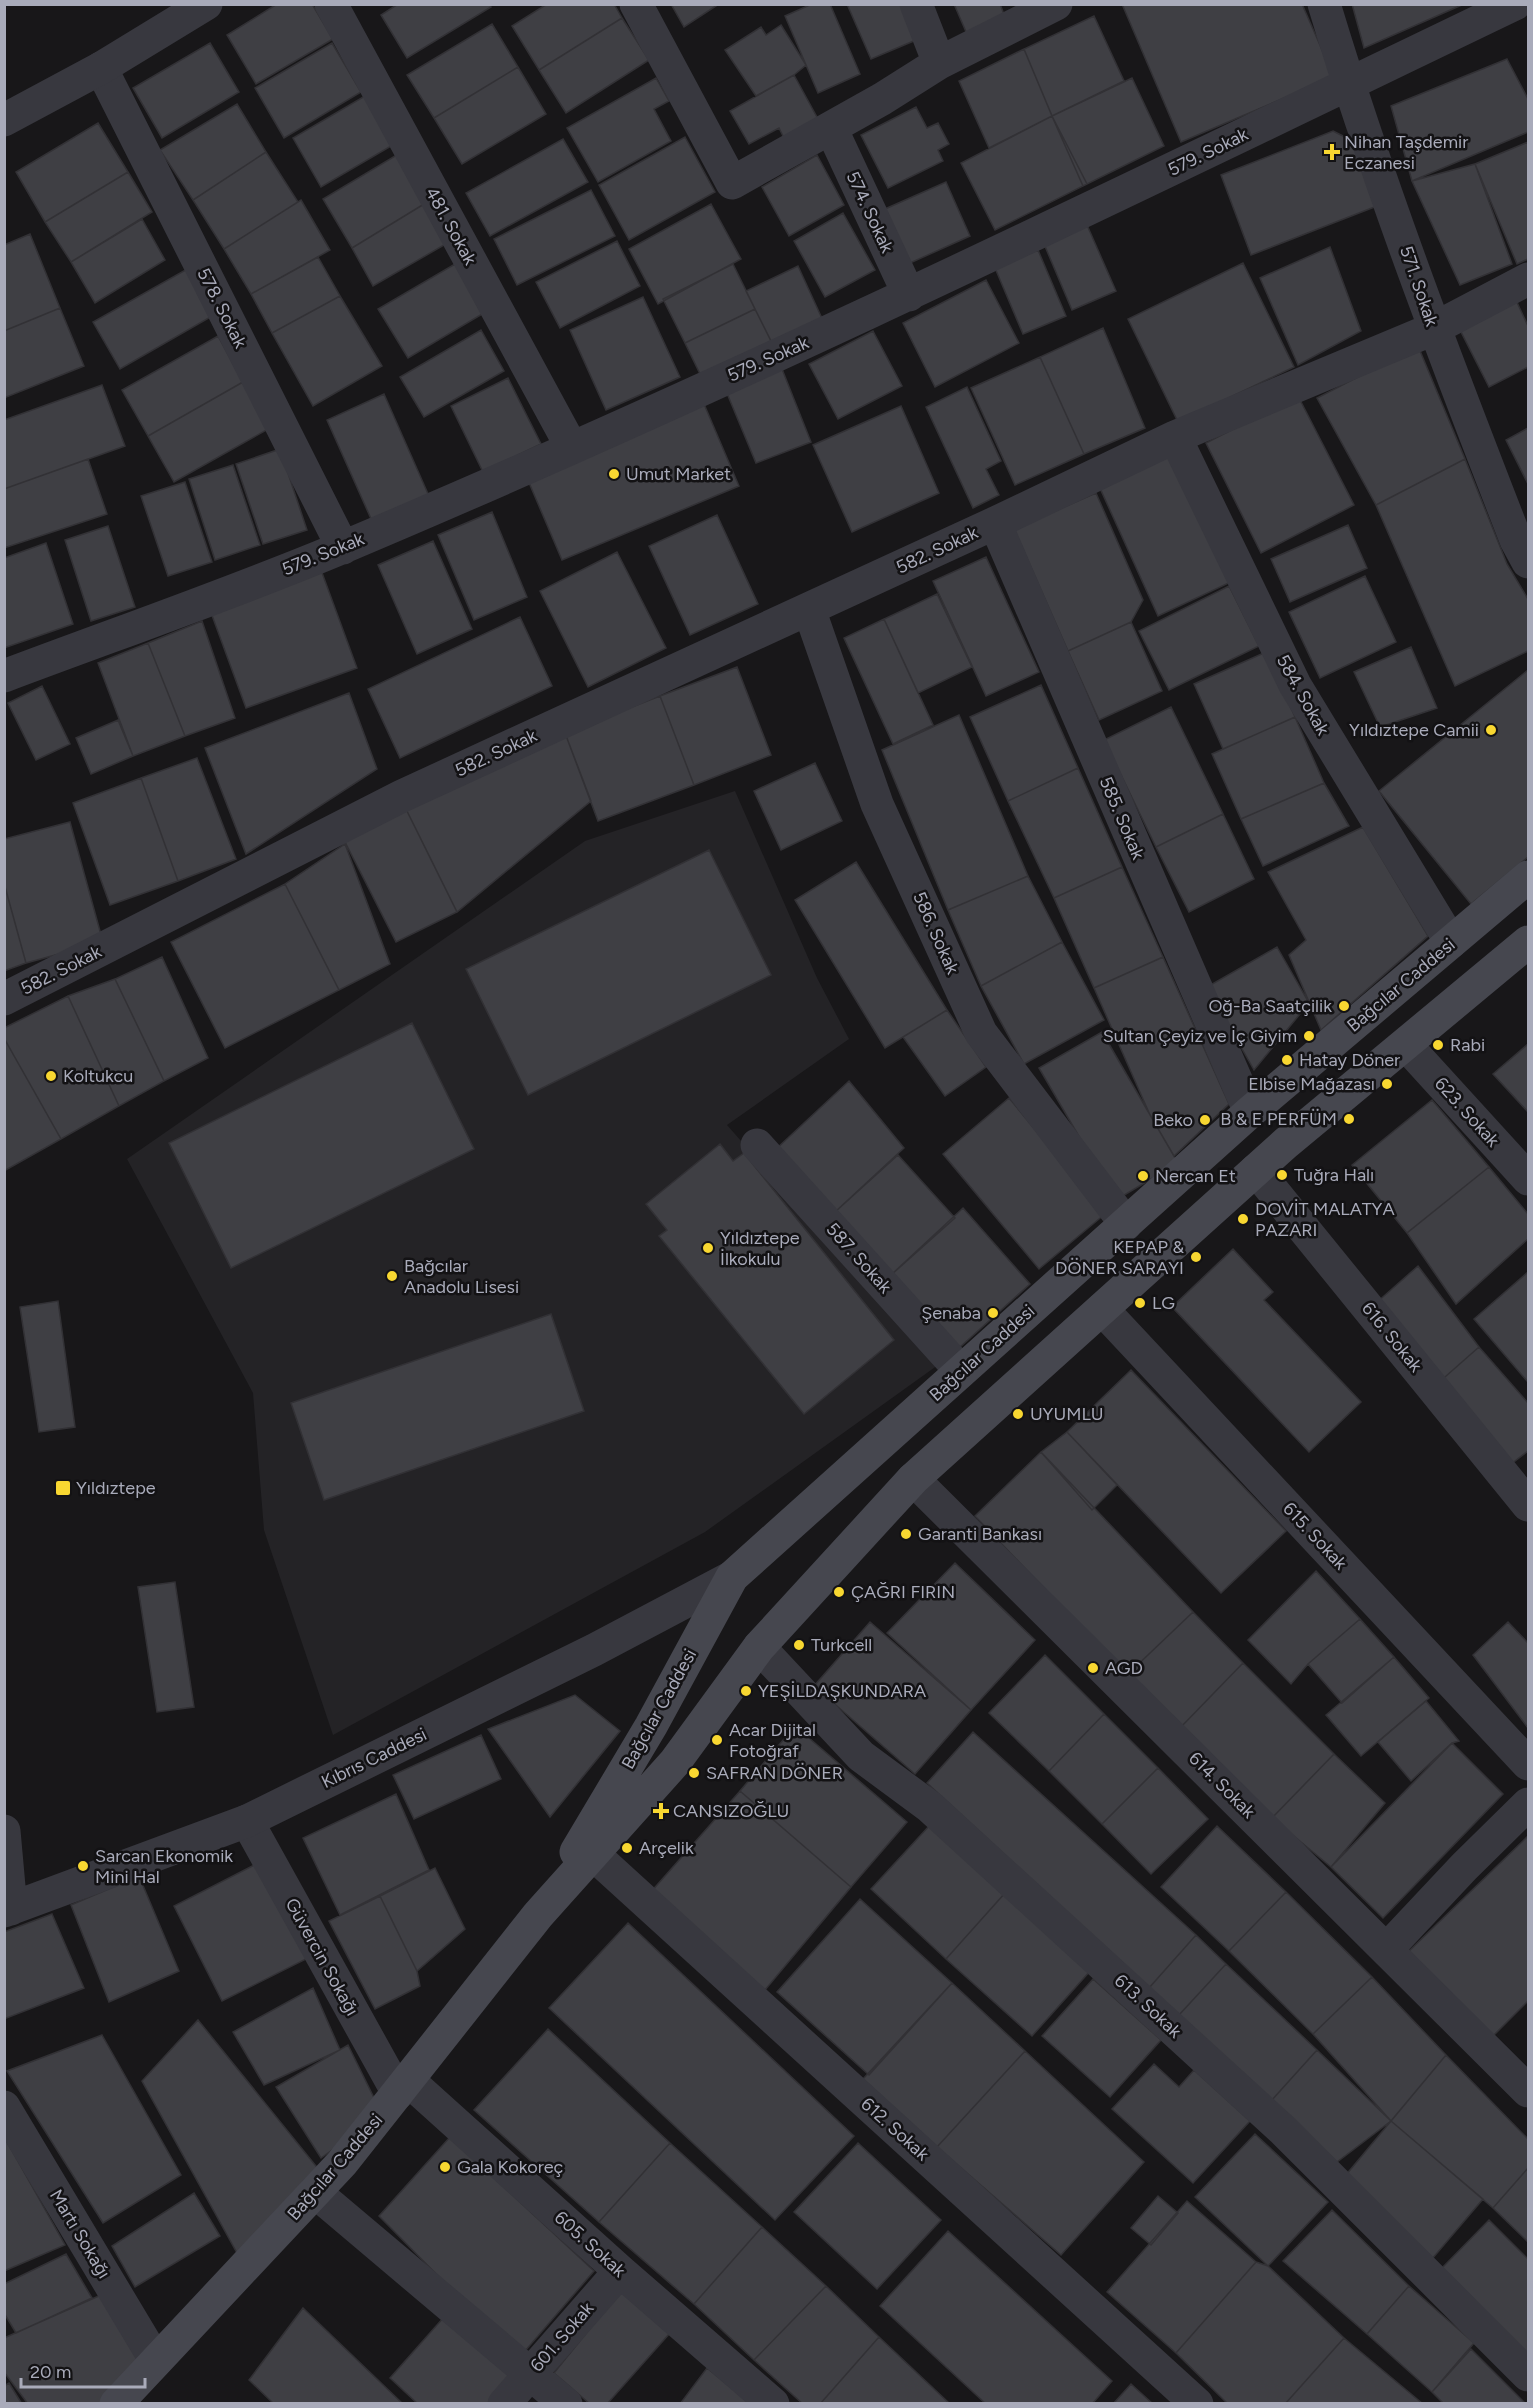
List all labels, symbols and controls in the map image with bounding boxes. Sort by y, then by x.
street label: 579. Sokak [1164,123,1252,181]
place label: Nihan Taşdemir Eczanesi [1344,131,1468,174]
marker: Nihan Taşdemir Eczanesi [1325,145,1339,159]
street label: 574. Sokak [842,168,899,256]
street label: 481. Sokak [421,183,482,269]
street label: 571. Sokak [1395,243,1443,329]
street label: 578. Sokak [192,264,252,352]
street label: 579. Sokak [724,331,812,387]
place label: Umut Market [626,463,731,485]
marker: Umut Market [607,467,621,481]
street label: 582. Sokak [893,521,982,578]
street label: 579. Sokak [279,528,367,580]
street label: 584. Sokak [1272,651,1334,739]
place label: Yıldıztepe Camii [1349,719,1479,741]
marker: Yıldıztepe Camii [1484,723,1498,737]
street label: 582. Sokak [452,724,541,781]
street label: 585. Sokak [1095,773,1149,863]
street label: 586. Sokak [908,888,964,978]
street label: Bağcılar Caddesi [1343,934,1459,1036]
street label: 582. Sokak [17,940,105,1000]
place label: Oğ-Ba Saatçilik [1208,995,1332,1017]
marker: Oğ-Ba Saatçilik [1337,999,1351,1013]
place label: Sultan Çeyiz ve İç Giyim [1103,1025,1297,1047]
marker: Sultan Çeyiz ve İç Giyim [1302,1029,1316,1043]
place label: Rabi [1450,1034,1485,1056]
marker: Rabi [1431,1038,1445,1052]
place label: Hatay Döner [1299,1049,1400,1071]
marker: Hatay Döner [1280,1053,1294,1067]
place label: Koltukcu [63,1065,133,1087]
marker: Koltukcu [44,1069,58,1083]
place label: Elbise Mağazası [1248,1073,1375,1095]
street label: 623. Sokak [1430,1073,1504,1152]
marker: Elbise Mağazası [1380,1077,1394,1091]
place label: B & E PERFÜM [1220,1108,1337,1130]
place label: Beko [1153,1109,1193,1131]
marker: B & E PERFÜM [1342,1112,1356,1126]
marker: Beko [1198,1113,1212,1127]
place label: Tuğra Halı [1294,1164,1374,1186]
place label: Nercan Et [1155,1165,1236,1187]
marker: Tuğra Halı [1275,1168,1289,1182]
marker: Nercan Et [1136,1169,1150,1183]
place label: DOVİT MALATYA PAZARI [1255,1198,1395,1241]
marker: DOVİT MALATYA PAZARI [1236,1212,1250,1226]
street label: 587. Sokak [822,1218,897,1298]
place label: Yıldıztepe İlkokulu [720,1227,800,1270]
place label: KEPAP & DÖNER SARAYI [1055,1236,1184,1279]
marker: Yıldıztepe İlkokulu [701,1241,715,1255]
marker: KEPAP & DÖNER SARAYI [1189,1250,1203,1264]
place label: Bağcılar Anadolu Lisesi [404,1255,519,1298]
marker: Bağcılar Anadolu Lisesi [385,1269,399,1283]
place label: LG [1152,1292,1175,1314]
marker: LG [1133,1296,1147,1310]
street label: 616. Sokak [1357,1297,1427,1377]
street label: Bağcılar Caddesi [925,1300,1039,1406]
place label: Şenaba [921,1302,981,1324]
marker: Şenaba [986,1306,1000,1320]
place label: UYUMLU [1030,1403,1103,1425]
marker: UYUMLU [1011,1407,1025,1421]
place label: Yıldıztepe [76,1477,156,1499]
marker: Yıldıztepe [54,1479,72,1497]
street label: 615. Sokak [1278,1498,1352,1574]
place label: Garanti Bankası [918,1523,1042,1545]
marker: Garanti Bankası [899,1527,913,1541]
place label: ÇAĞRI FIRIN [851,1581,955,1603]
marker: ÇAĞRI FIRIN [832,1585,846,1599]
place label: Turkcell [811,1634,872,1656]
marker: Turkcell [792,1638,806,1652]
street label: Bağcılar Caddesi [617,1645,701,1773]
place label: AGD [1105,1657,1143,1679]
marker: AGD [1086,1661,1100,1675]
place label: YEŞİLDAŞKUNDARA [758,1680,926,1702]
marker: YEŞİLDAŞKUNDARA [739,1684,753,1698]
place label: Acar Dijital Fotoğraf [729,1719,816,1762]
street label: Kıbrıs Caddesi [318,1723,430,1793]
marker: Acar Dijital Fotoğraf [710,1733,724,1747]
street label: 614. Sokak [1184,1747,1260,1823]
place label: SAFRAN DÖNER [706,1762,843,1784]
marker: SAFRAN DÖNER [687,1766,701,1780]
place label: CANSIZOĞLU [673,1800,789,1822]
marker: CANSIZOĞLU [654,1804,668,1818]
place label: Arçelik [639,1837,694,1859]
marker: Arçelik [620,1841,634,1855]
place label: Sarcan Ekonomik Mini Hal [95,1845,233,1888]
marker: Sarcan Ekonomik Mini Hal [76,1859,90,1873]
street label: Güvercin Sokağı [281,1894,363,2020]
street label: 613. Sokak [1110,1969,1186,2043]
street label: 612. Sokak [856,2093,934,2165]
street label: Bağcılar Caddesi [283,2109,387,2225]
place label: Gala Kokoreç [457,2156,564,2178]
marker: Gala Kokoreç [438,2160,452,2174]
street label: Martı Sokağı [45,2186,115,2282]
street label: 605. Sokak [550,2206,630,2282]
street label: 601. Sokak [526,2297,598,2376]
scale bar [21,2351,146,2389]
text: 20 m [30,2361,71,2383]

